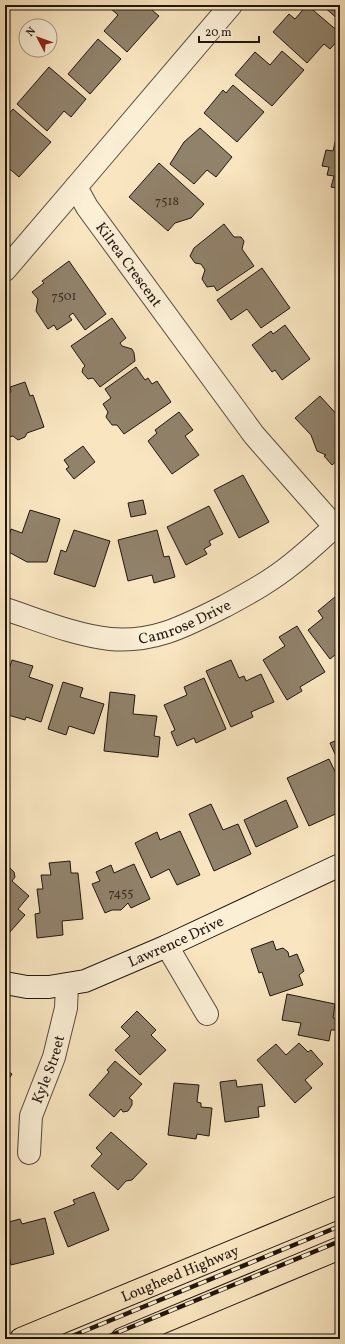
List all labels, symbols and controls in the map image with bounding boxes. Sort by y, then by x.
north arrow [18,18,58,58]
scale bar [199,18,259,44]
text: N [23,24,40,40]
text: 20 m [205,25,232,41]
house number: 7518 [155,193,179,211]
street label: Kilrea Crescent [90,218,166,312]
house number: 7501 [51,288,77,306]
street label: Camrose Drive [137,596,235,651]
house number: 7455 [109,885,133,903]
street label: Lawrence Drive [125,912,228,973]
street label: Kyle Street [28,1033,71,1107]
street label: Lougheed Highway [118,1241,243,1308]

